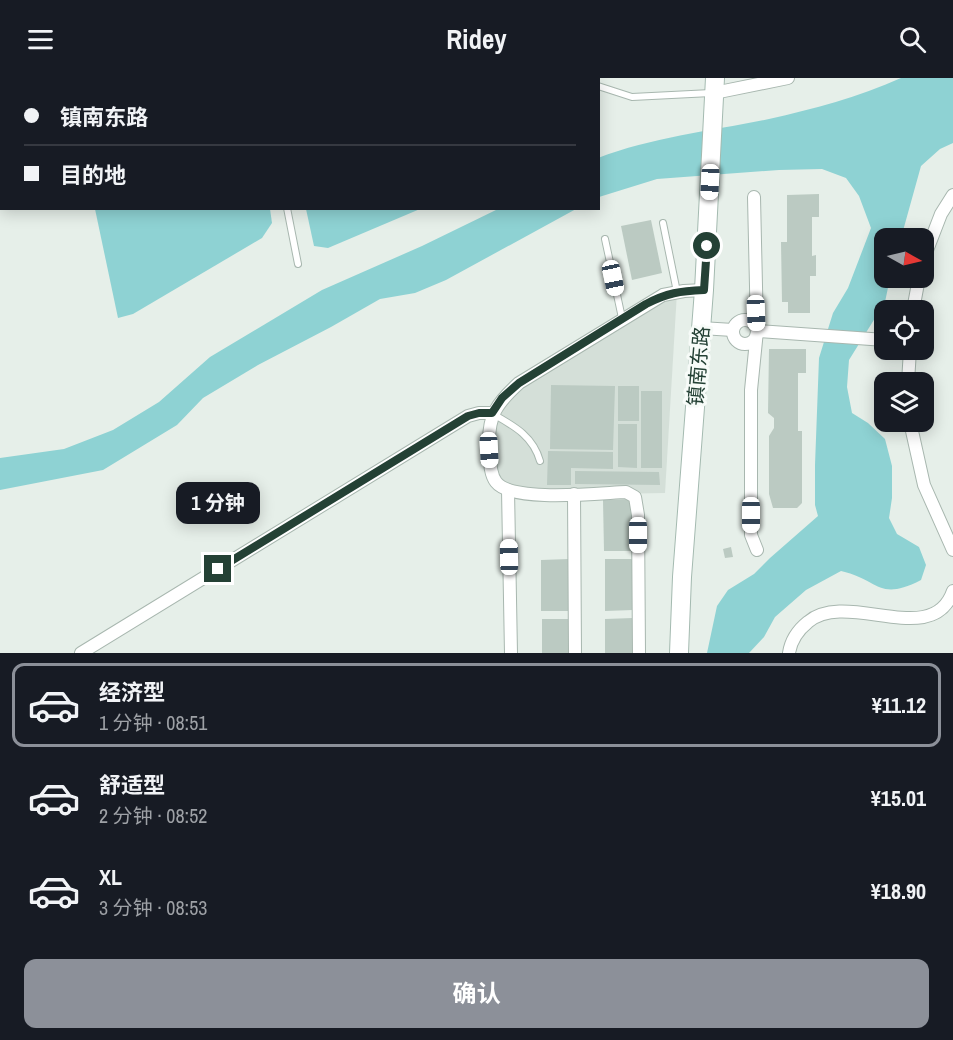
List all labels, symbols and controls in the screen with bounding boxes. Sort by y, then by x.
text: Ridey [446,21,507,57]
icon: menu [24,23,57,56]
icon: search [896,23,929,56]
text: 镇南东路 [60,102,148,132]
text: 目的地 [60,160,126,190]
car [700,164,720,200]
north arrow [874,228,934,288]
map controls [874,228,934,432]
route start [693,232,720,259]
car [600,259,626,297]
car [746,295,766,331]
button: locate [874,300,934,360]
street label: 镇南东路 [681,325,715,407]
button: layers [874,372,934,432]
car [479,432,499,468]
callout: 1 分钟 [176,482,260,524]
text: 1 分钟 [191,489,245,516]
car [742,497,760,533]
car [629,517,647,553]
car [500,539,518,575]
route end [204,555,231,582]
text: 经济型 [99,677,165,707]
icon: car [27,678,81,732]
text: ¥11.12 [872,690,926,720]
text: 1 分钟 · 08:51 [99,709,207,736]
text: 舒适型 [99,770,165,800]
icon: car [27,771,81,825]
text: ¥15.01 [871,783,926,813]
text: 2 分钟 · 08:52 [99,802,207,829]
text: XL [99,862,122,892]
icon: car [27,864,81,918]
text: ¥18.90 [871,876,926,906]
text: 3 分钟 · 08:53 [99,894,207,921]
button: 确认 [24,959,929,1028]

